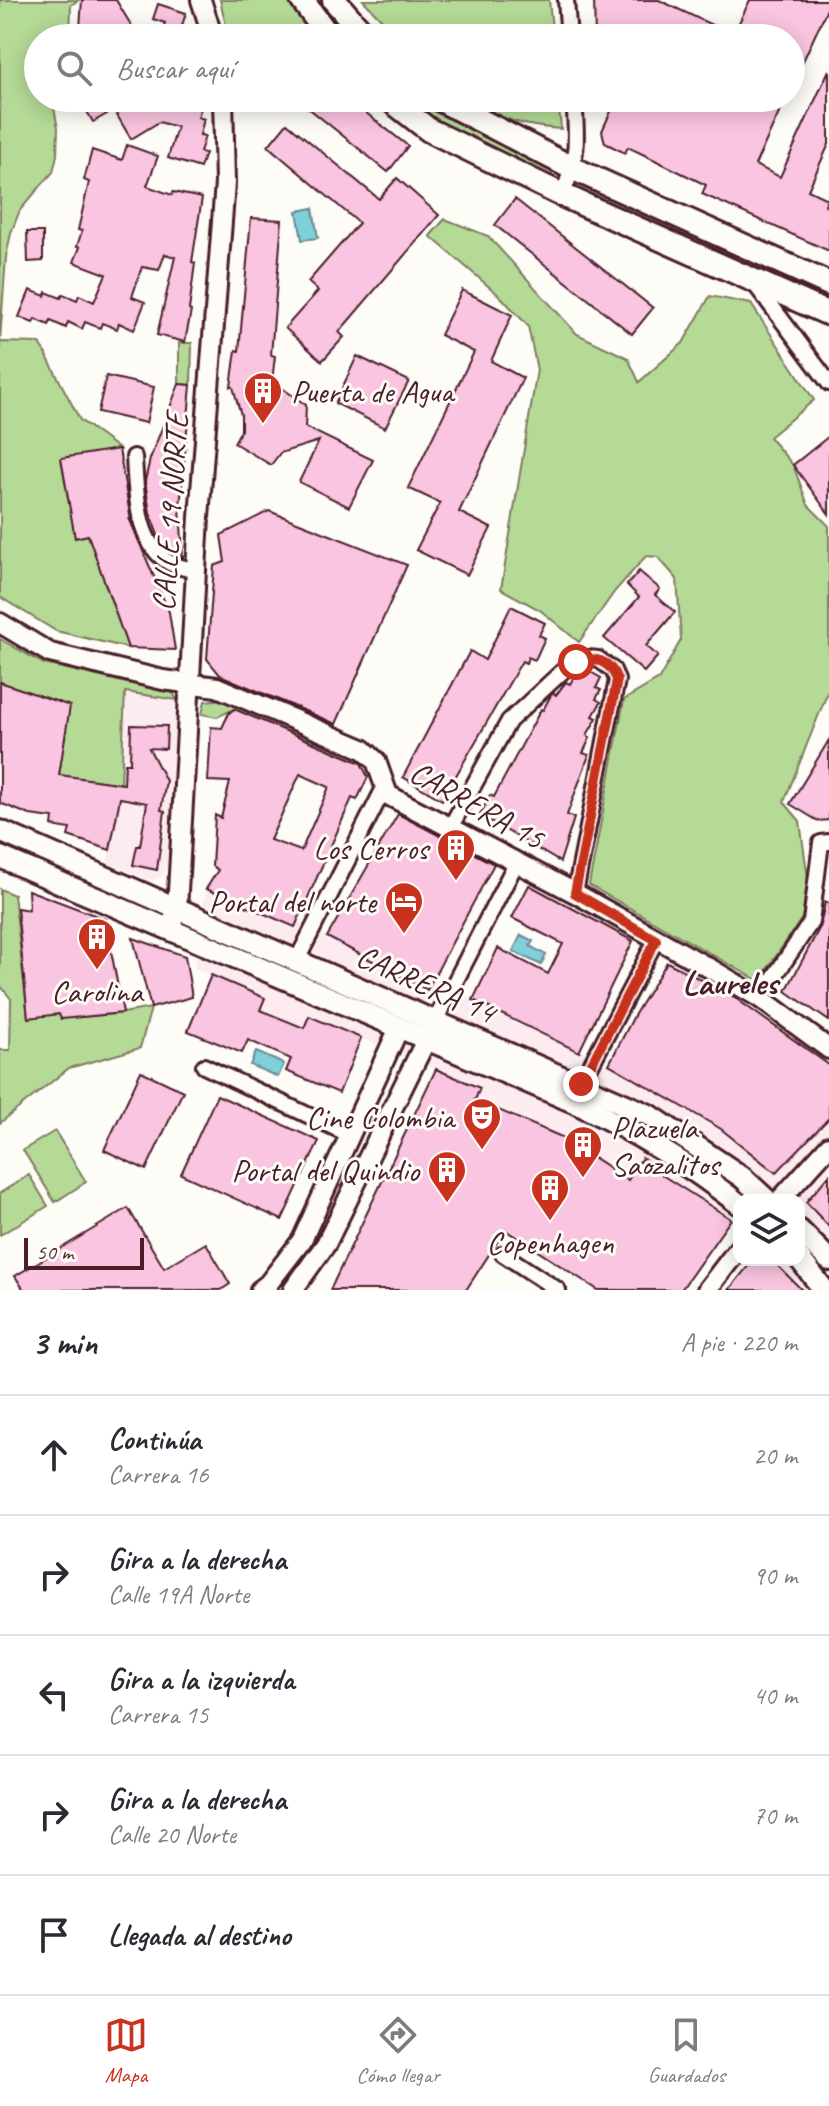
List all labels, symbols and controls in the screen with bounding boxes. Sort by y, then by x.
search box [24,24,805,112]
icon: search [52,46,96,90]
text: Buscar aquí [116,49,234,87]
building icon: Puerta de Agua [242,370,284,425]
place label: Puerta de Agua [291,371,456,412]
street label: CALLE 19 NORTE [143,407,198,612]
route start [558,644,594,680]
street label: CARRERA 15 [403,751,553,859]
building icon: Los Cerros [435,827,477,882]
place label: Los Cerros [313,828,431,869]
hotel icon: Portal del norte [383,880,425,935]
place label: Portal del norte [208,881,379,922]
building icon: Carolina [76,916,118,971]
street label: CARRERA 14 [350,935,505,1034]
district label: Laureles [682,961,781,1004]
place label: Carolina [51,971,145,1012]
route end [563,1066,599,1102]
theatre icon: Cine Colombia [461,1096,503,1151]
place label: Cine Colombia [306,1097,457,1138]
place label: Plazuela Saozalitos [611,1107,722,1185]
building icon: Plazuela Saozalitos [562,1124,604,1179]
building icon: Portal del Quindio [426,1149,468,1204]
place label: Portal del Quindio [231,1150,421,1191]
building icon: Copenhagen [529,1167,571,1222]
map controls [733,1194,805,1266]
button: layers [733,1194,805,1266]
place label: Copenhagen [486,1222,614,1263]
scale bar [24,1234,144,1270]
text: 50 m [36,1238,73,1266]
text: 3 min [32,1321,97,1364]
text: A pie · 220 m [681,1326,797,1359]
text: Continúa [108,1420,201,1458]
icon: ahead [32,1433,76,1477]
text: 20 m [753,1439,797,1472]
text: Carrera 16 [108,1458,209,1491]
text: Gira a la derecha [108,1540,286,1578]
icon: right [32,1553,76,1597]
text: 90 m [753,1559,797,1592]
text: Calle 19A Norte [108,1578,249,1611]
text: Gira a la izquierda [108,1660,294,1698]
icon: left [32,1673,76,1717]
text: 40 m [753,1679,797,1712]
text: Carrera 15 [108,1698,209,1731]
text: Gira a la derecha [108,1780,286,1818]
icon: right [32,1793,76,1837]
text: 70 m [753,1799,797,1832]
text: Calle 20 Norte [108,1818,236,1851]
icon: arrive [32,1913,76,1957]
text: Llegada al destino [108,1916,291,1954]
tab: Mapa [104,2013,148,2089]
tab: Cómo llegar [356,2013,440,2089]
tab: Guardados [648,2013,725,2089]

